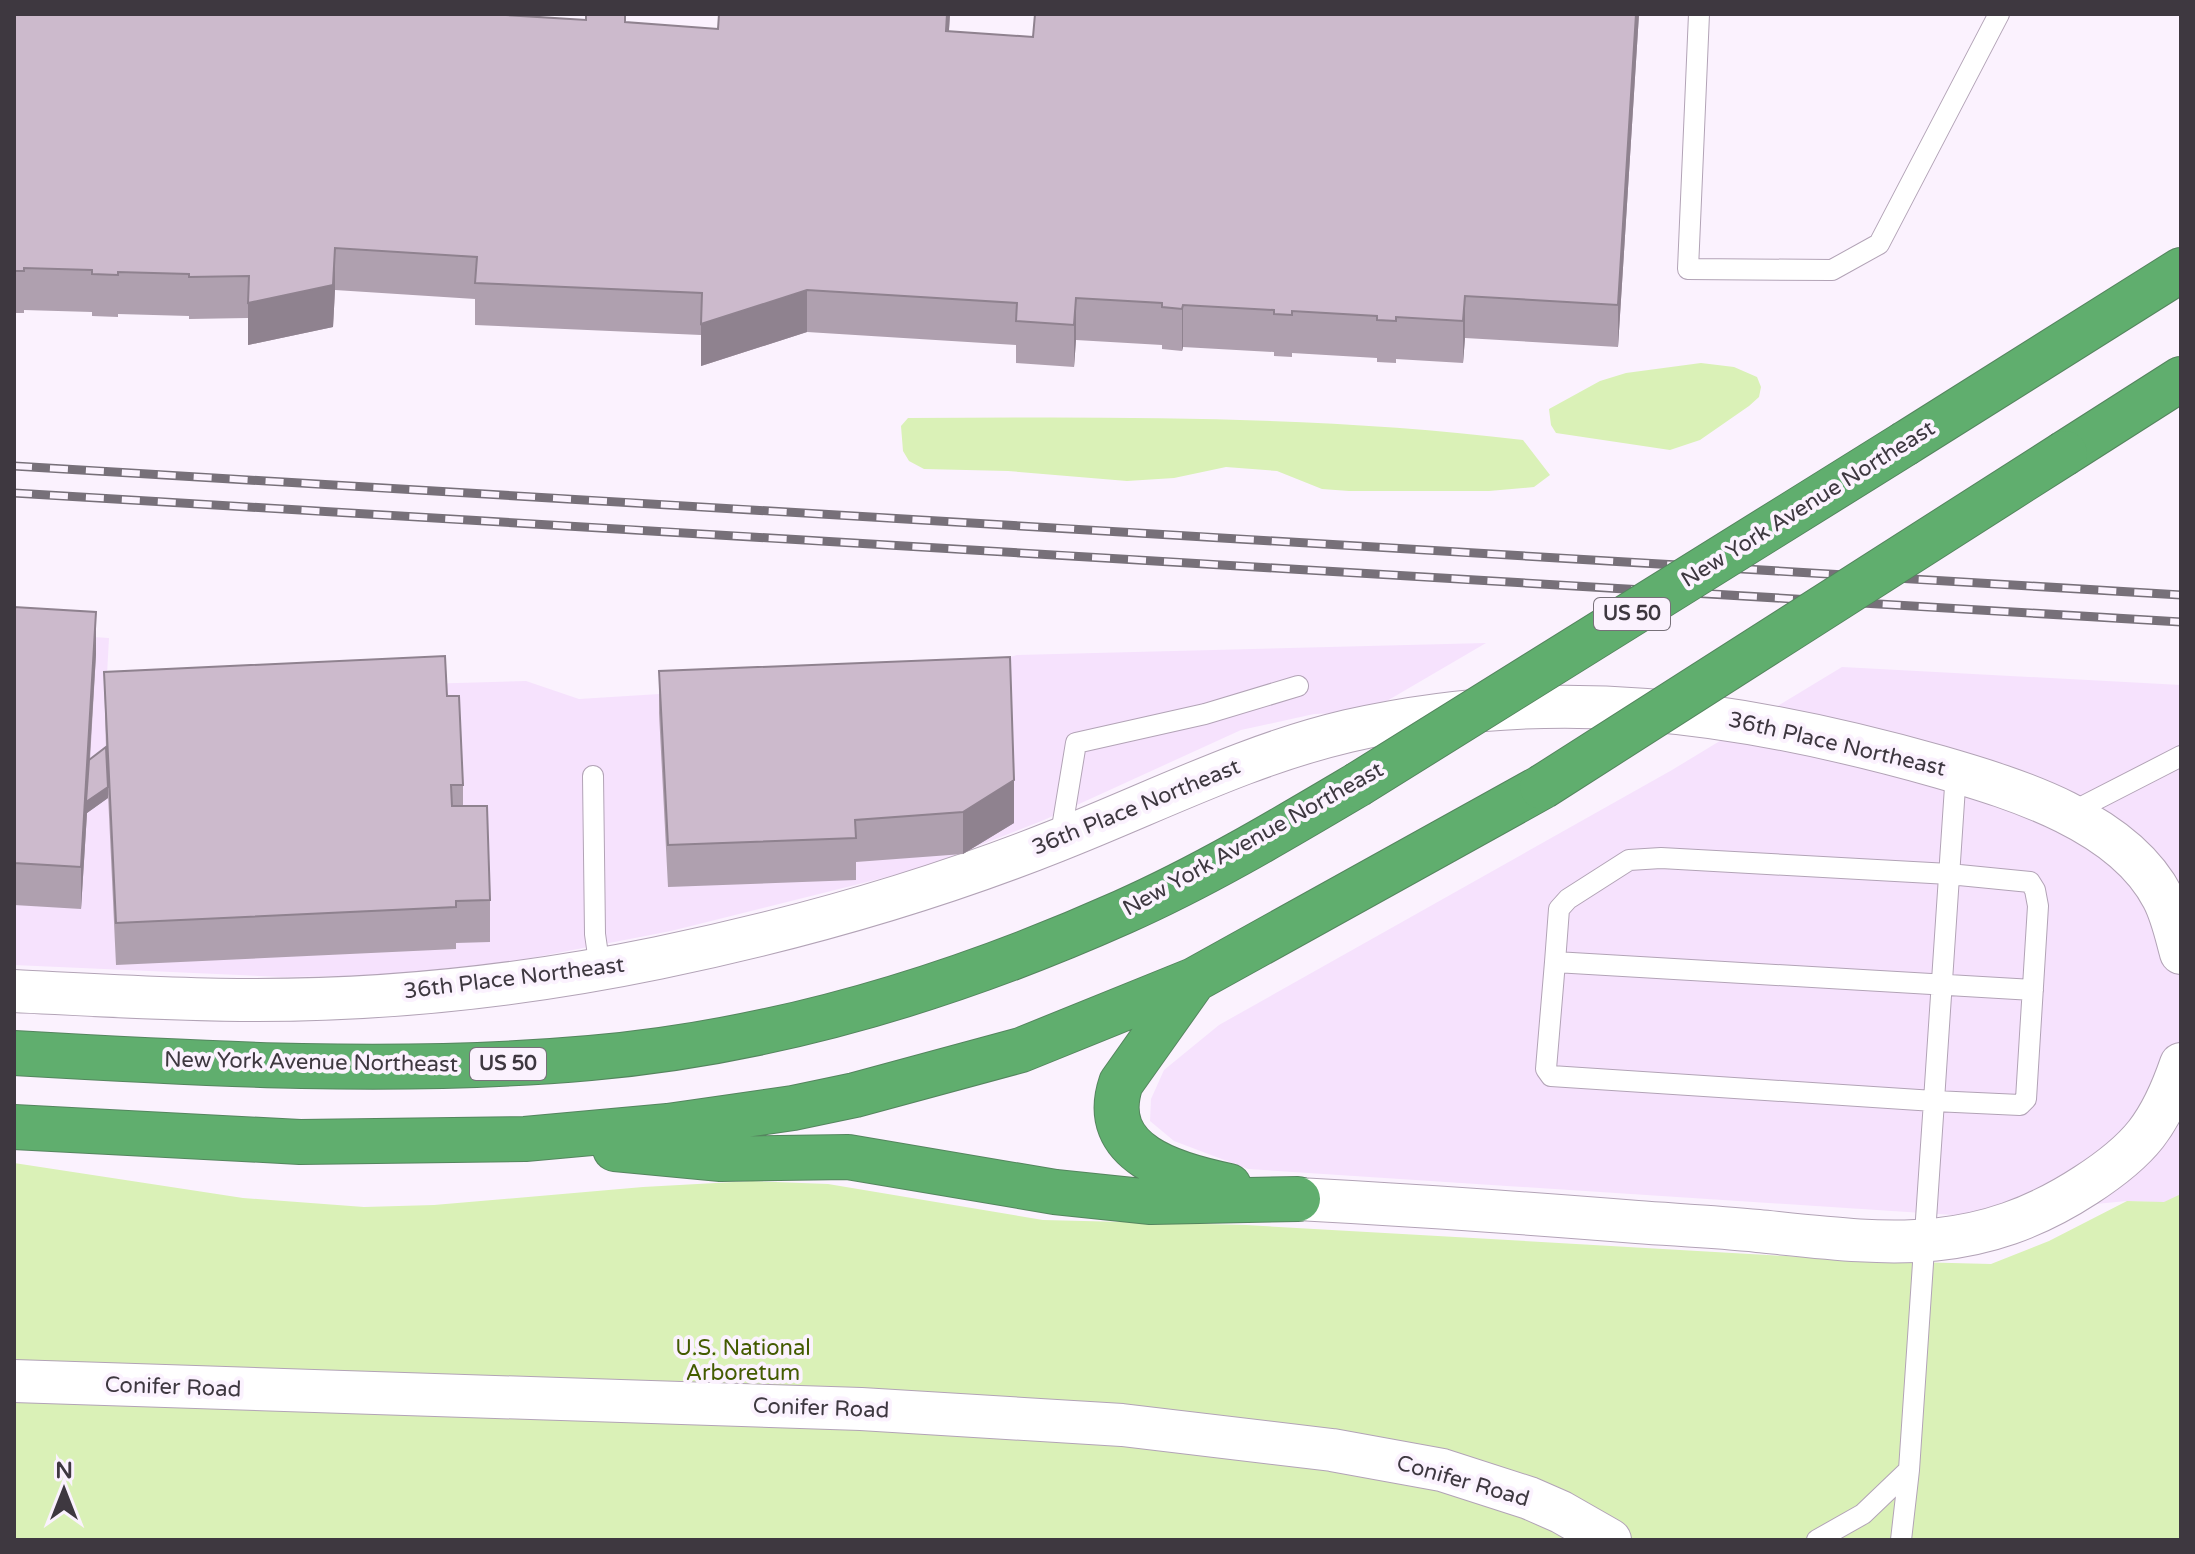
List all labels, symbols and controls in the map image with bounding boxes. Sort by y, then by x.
street label: New York Avenue Northeast [1676,415,1940,593]
road number: US 50 [1594,598,1670,630]
street label: 36th Place Northeast [1726,706,1948,782]
street label: 36th Place Northeast [1028,753,1244,861]
street label: New York Avenue Northeast [1118,756,1388,922]
street label: 36th Place Northeast [402,952,626,1004]
street label: New York Avenue Northeast [164,1046,458,1078]
road number: US 50 [470,1048,546,1080]
park label: U.S. National Arboretum [675,1335,811,1386]
street label: Conifer Road [104,1372,242,1402]
street label: Conifer Road [752,1393,890,1423]
north arrow [24,1450,104,1530]
street label: Conifer Road [1394,1450,1532,1512]
text: N [55,1458,73,1484]

